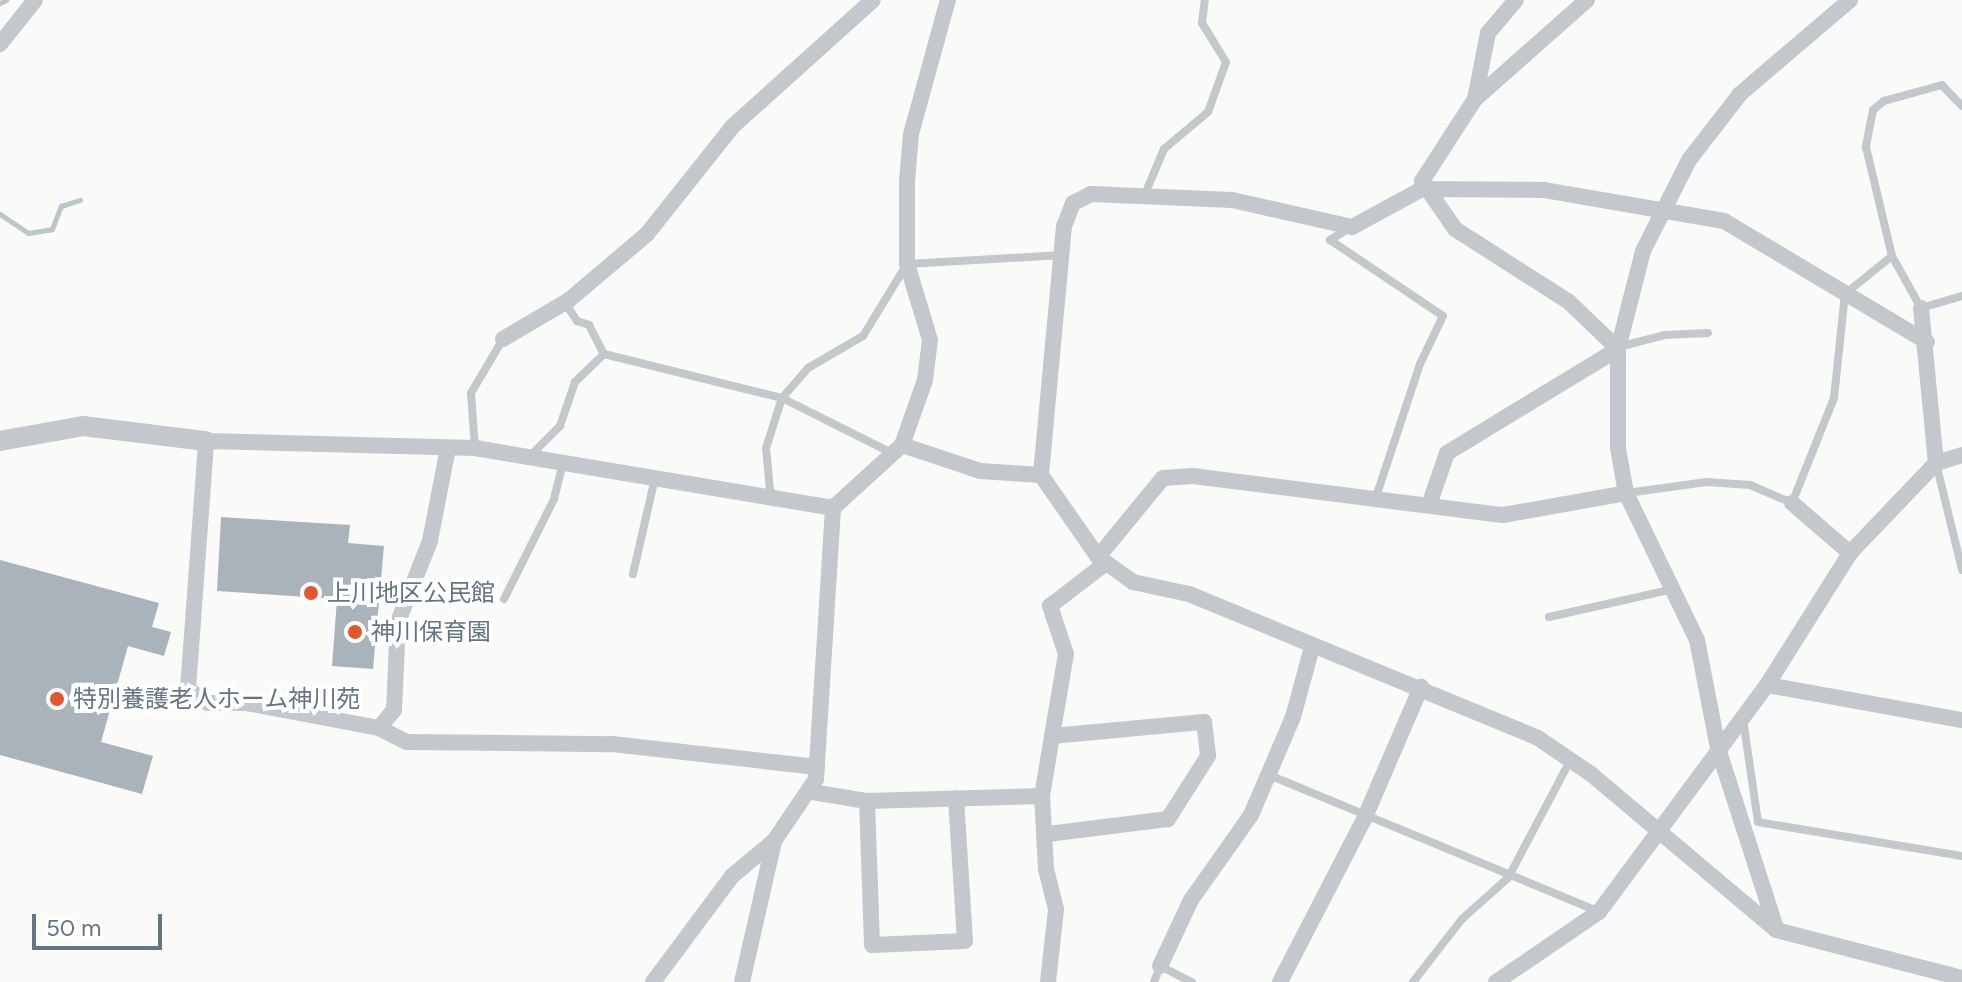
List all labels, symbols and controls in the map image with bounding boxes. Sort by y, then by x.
place label: 上川地区公民館 [327,579,495,607]
marker: 上川地区公民館 [302,584,320,602]
place label: 神川保育園 [371,618,491,646]
marker: 神川保育園 [346,623,364,641]
place label: 特別養護老人ホーム神川苑 [73,685,361,713]
marker: 特別養護老人ホーム神川苑 [48,690,66,708]
scale bar [36,898,166,948]
text: 50 m [46,913,102,942]

